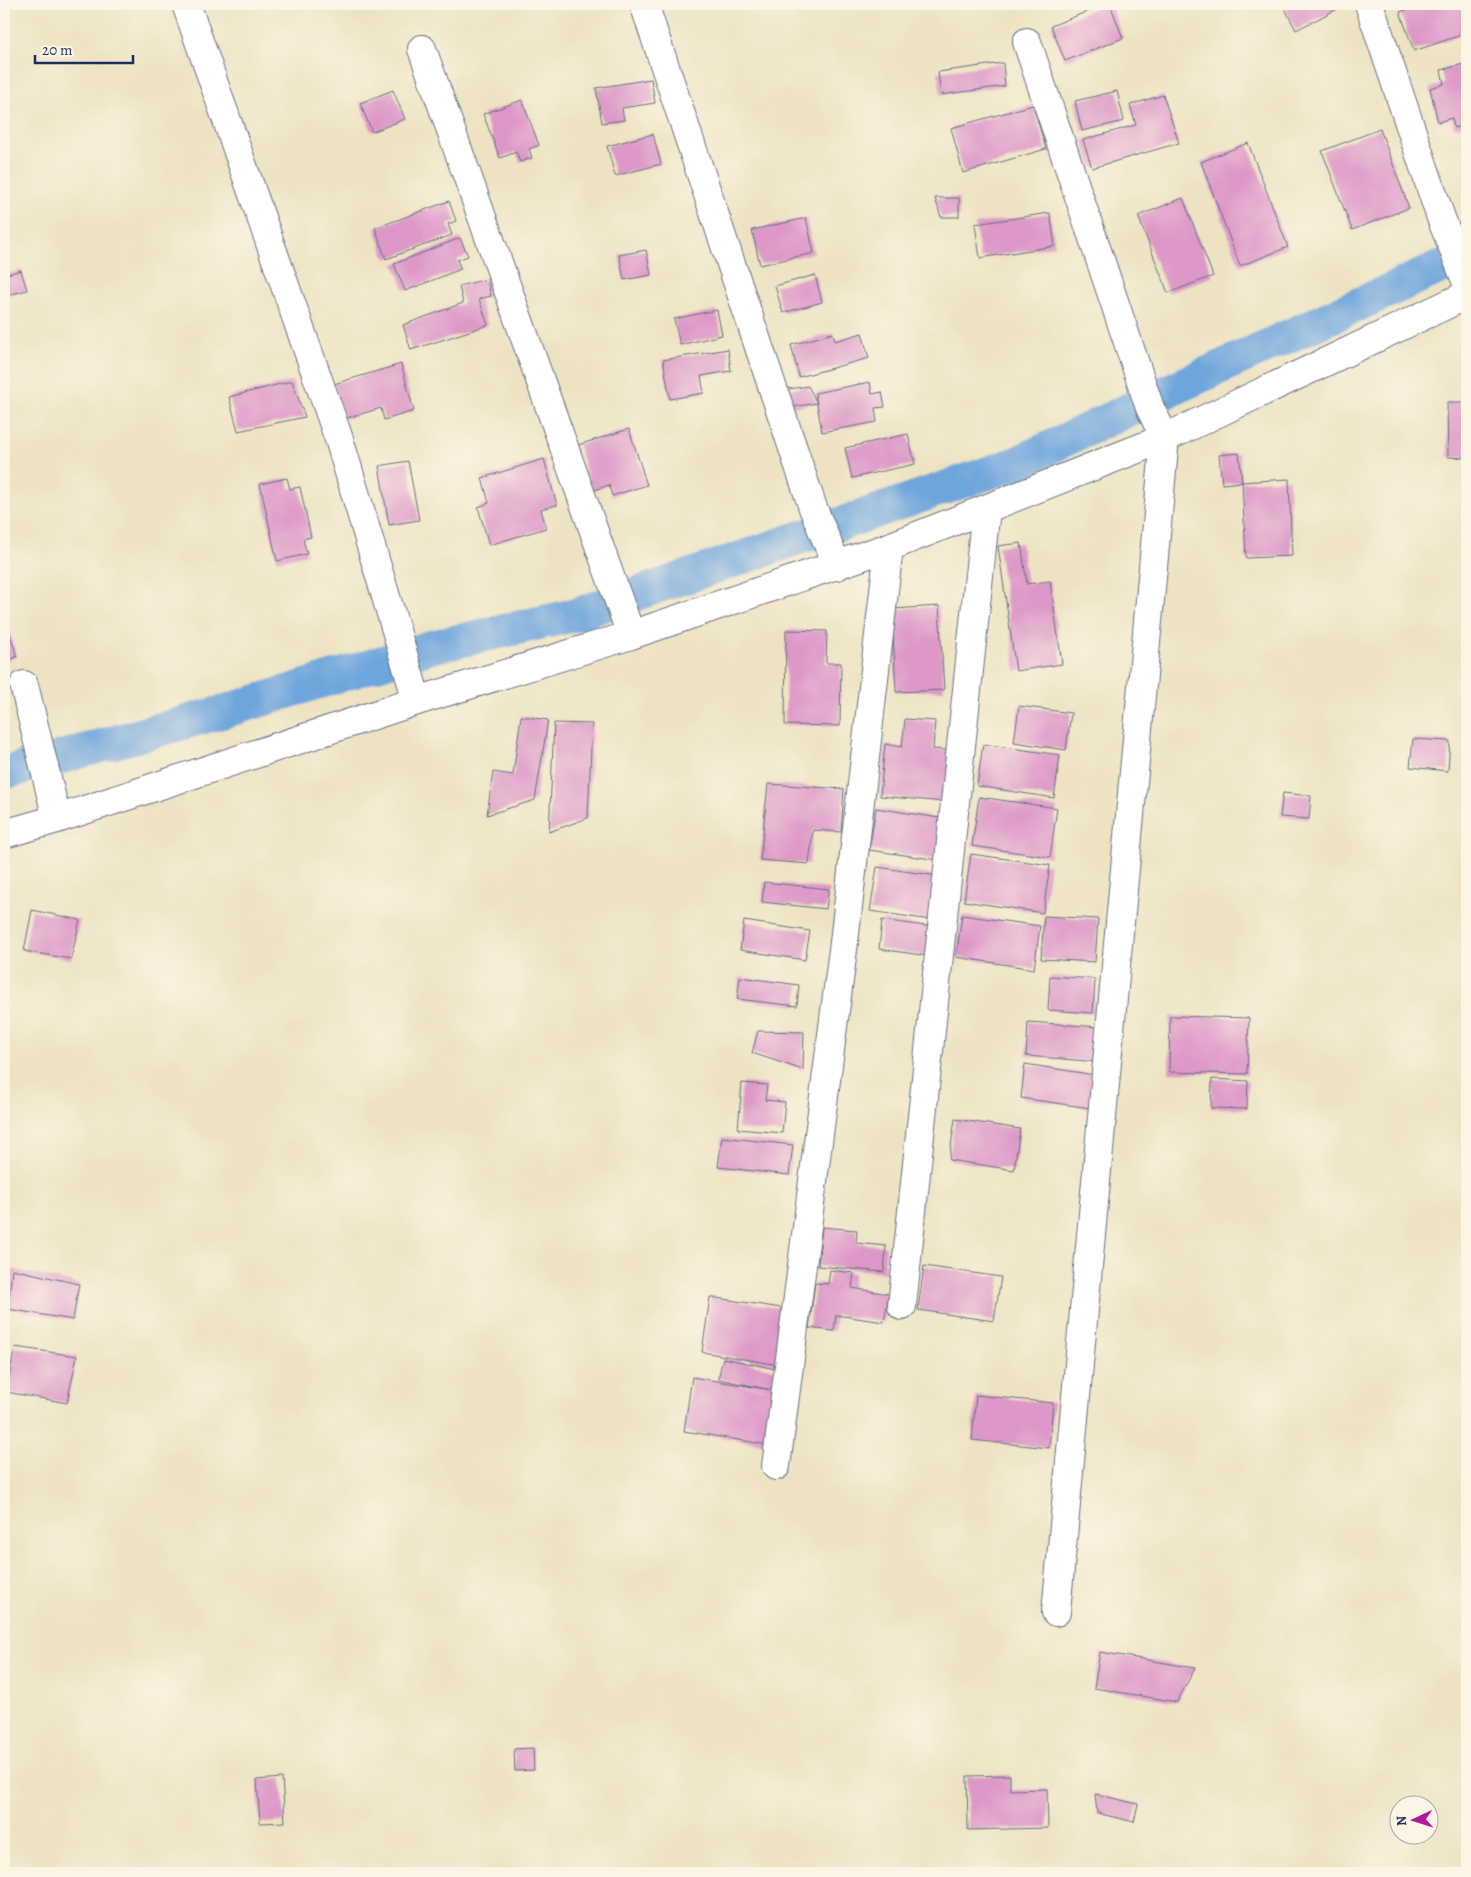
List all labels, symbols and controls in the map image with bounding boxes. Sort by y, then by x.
scale bar [35,32,132,64]
text: 20 m [42,40,73,60]
north arrow [1388,1794,1438,1844]
text: N [1392,1815,1411,1827]

